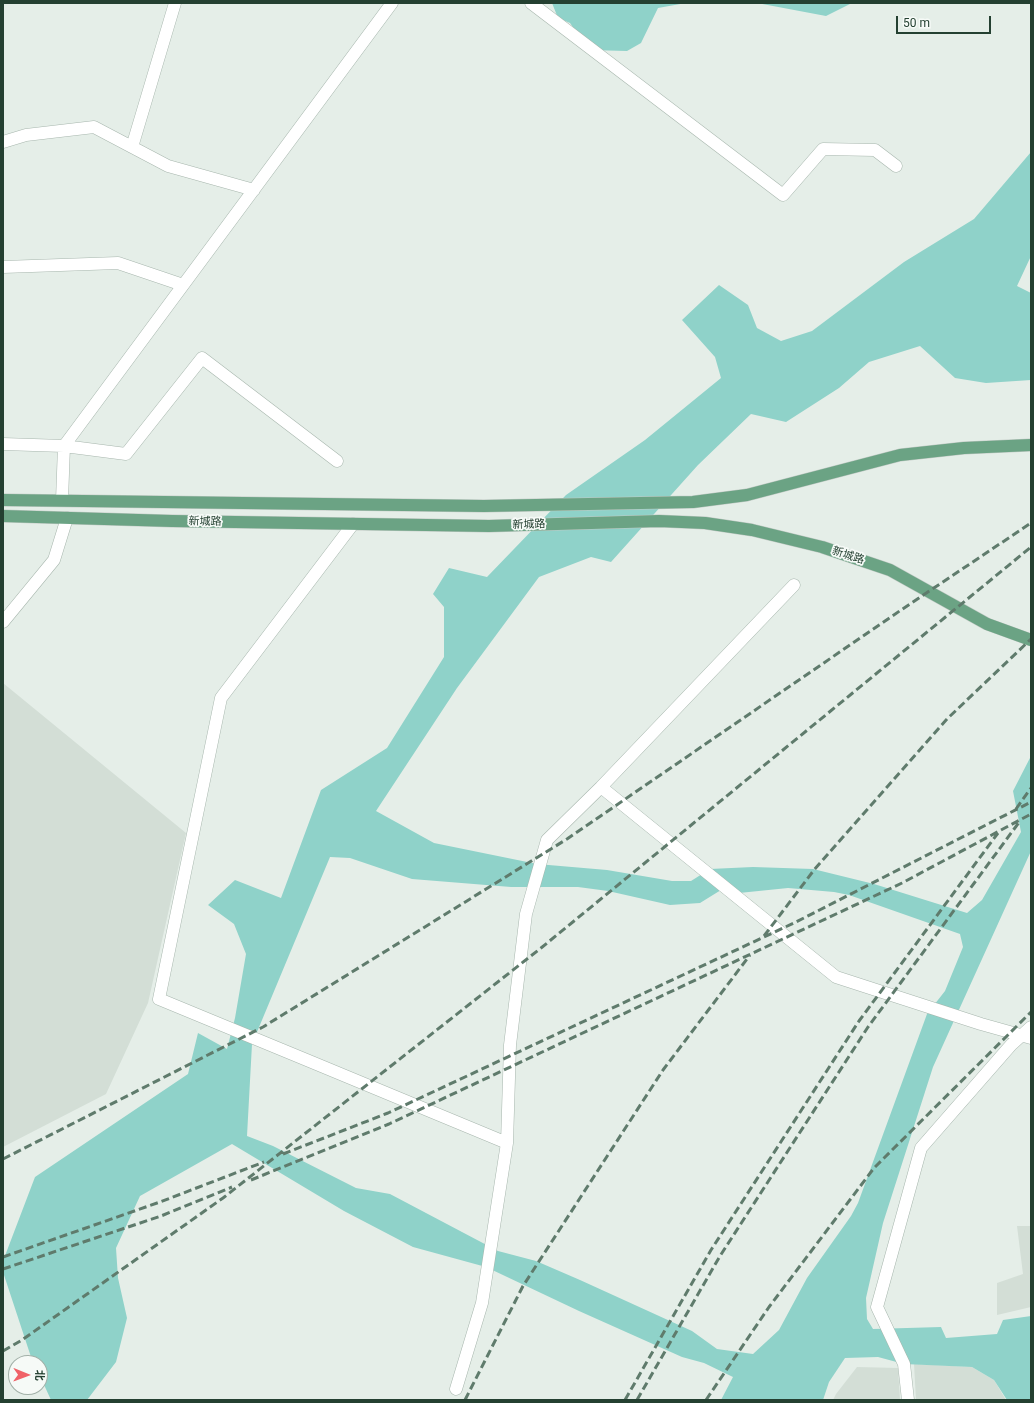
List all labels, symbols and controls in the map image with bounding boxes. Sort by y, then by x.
scale bar [898,8,993,34]
text: 50 m [903,16,930,30]
street label: 新城路 [188,515,222,529]
street label: 新城路 [512,518,546,532]
street label: 新城路 [830,545,866,567]
north arrow [8,1355,48,1395]
text: 北 [33,1370,46,1381]

